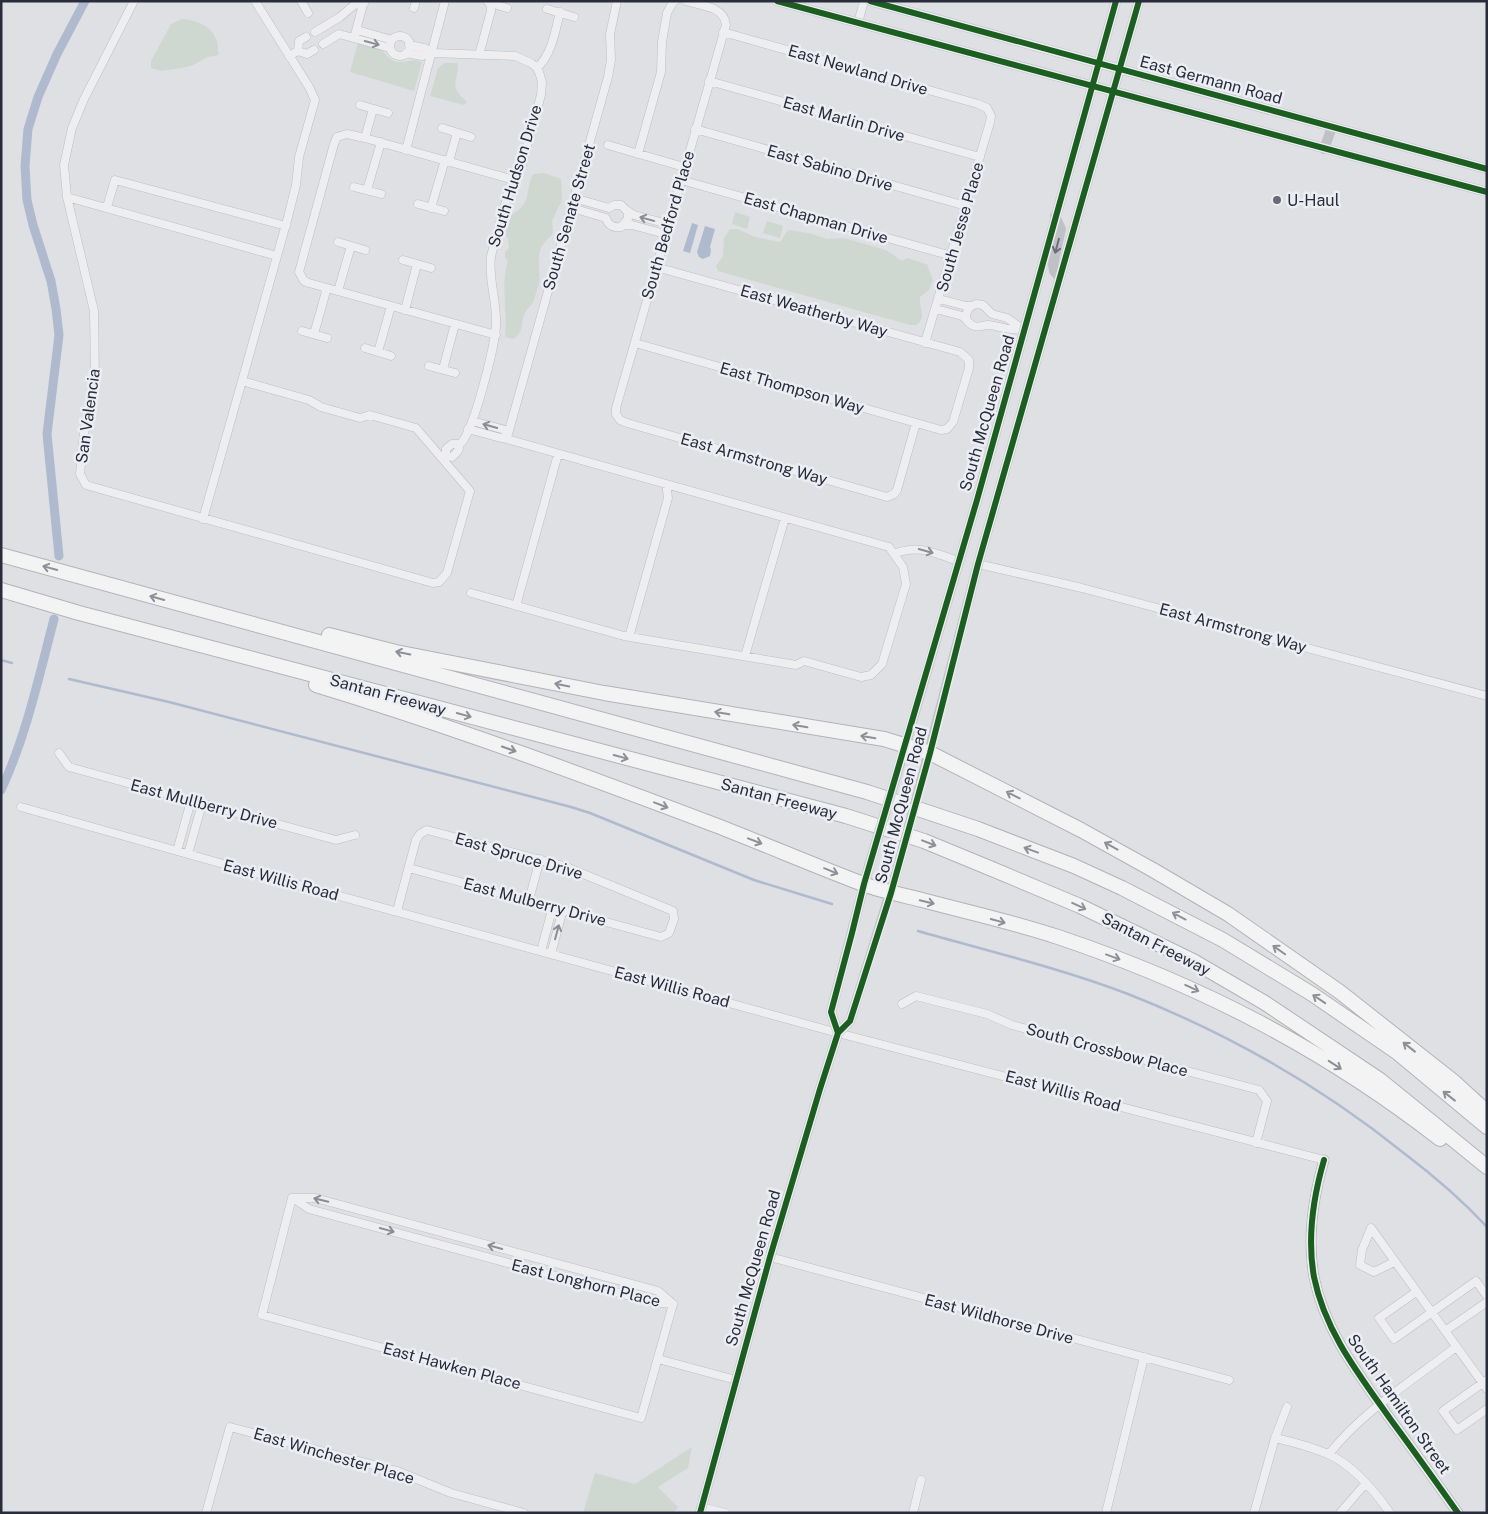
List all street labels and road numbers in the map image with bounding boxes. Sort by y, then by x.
street label: East Newland Drive [786,41,930,99]
street label: East Germann Road [1138,52,1284,108]
street label: East Marlin Drive [781,92,907,146]
street label: South Hudson Drive [484,102,546,250]
street label: East Sabino Drive [765,141,895,195]
street label: South Senate Street [539,142,599,292]
street label: South Bedford Place [638,148,698,302]
street label: South Jesse Place [932,160,988,294]
street label: East Chapman Drive [742,188,890,248]
street label: East Weatherby Way [738,281,890,341]
street label: South McQueen Road [956,333,1018,493]
street label: East Thompson Way [718,358,867,418]
street label: San Valencia [72,367,104,465]
street label: East Armstrong Way [678,429,830,489]
street label: East Armstrong Way [1157,599,1309,657]
street label: Santan Freeway [328,670,449,720]
street label: South McQueen Road [871,725,931,885]
street label: Santan Freeway [719,774,840,824]
street label: East Mullberry Drive [128,775,280,833]
street label: East Spruce Drive [453,829,585,883]
street label: East Willis Road [221,855,341,905]
street label: East Mulberry Drive [462,874,608,930]
street label: Santan Freeway [1098,908,1214,980]
street label: East Willis Road [612,962,732,1012]
street label: South Crossbow Place [1024,1019,1190,1081]
street label: East Willis Road [1003,1066,1123,1116]
street label: South McQueen Road [722,1188,784,1348]
street label: East Longhorn Place [510,1255,662,1311]
street label: East Wildhorse Drive [922,1290,1076,1348]
street label: South Hamilton Street [1343,1330,1455,1478]
street label: East Hawken Place [381,1338,523,1394]
street label: East Winchester Place [251,1424,417,1488]

